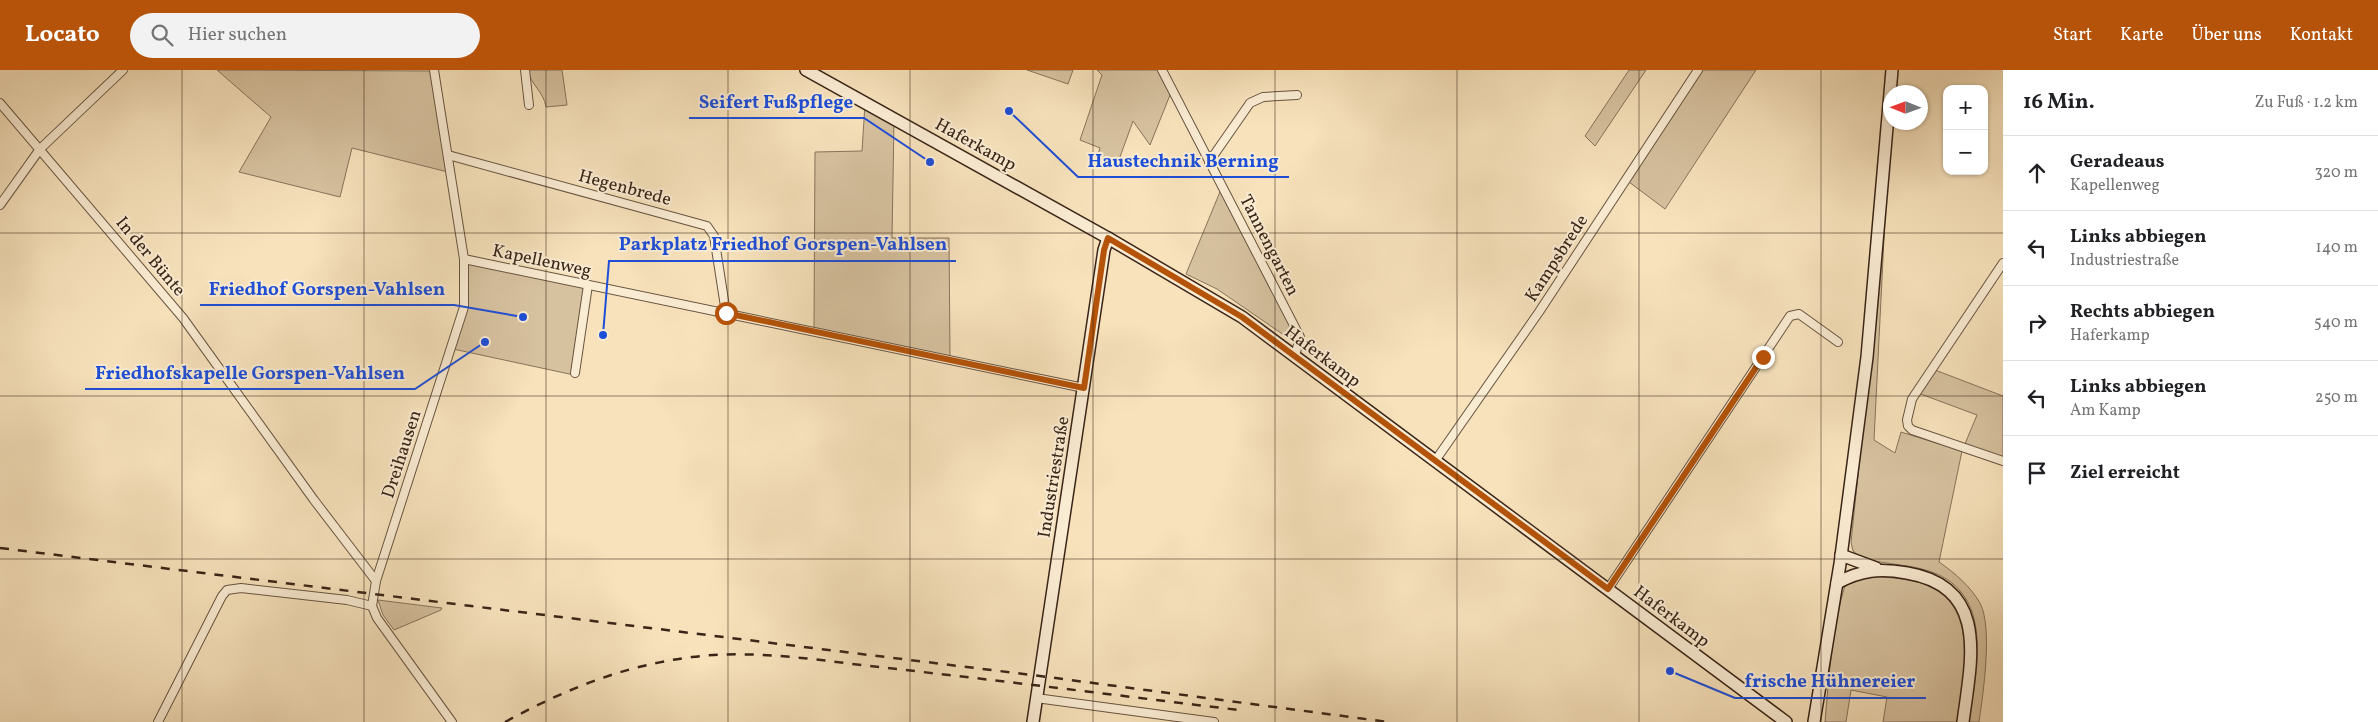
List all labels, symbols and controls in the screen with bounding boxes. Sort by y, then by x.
search box [130,13,480,58]
text: Locato [25,18,100,52]
icon: search [148,21,176,49]
text: Hier suchen [188,22,287,48]
text: Start [2053,23,2092,48]
text: Karte [2120,23,2164,48]
text: Über uns [2192,23,2262,48]
text: Kontakt [2290,23,2353,48]
callout: Seifert Fußpflege [689,84,864,118]
north arrow [1883,85,1928,130]
map controls [1943,85,1988,175]
button: + [1943,85,1988,130]
text: 16 Min. [2023,88,2095,117]
text: Seifert Fußpflege [699,90,854,116]
text: Zu Fuß · 1.2 km [2254,92,2358,114]
street label: Haferkamp [930,113,1021,178]
button: − [1943,130,1988,175]
callout: Haustechnik Berning [1078,143,1289,177]
text: Haustechnik Berning [1087,149,1279,175]
text: Geradeaus [2070,149,2165,175]
icon: ahead [2023,159,2051,187]
text: 320 m [2314,162,2358,184]
street label: Hegenbrede [575,164,674,213]
text: Kapellenweg [2070,175,2160,197]
street label: Tannengarten [1232,191,1305,301]
street label: Kampsbrede [1520,210,1595,307]
street label: In der Bünte [109,212,191,302]
text: Links abbiegen [2070,224,2207,250]
callout: Parkplatz Friedhof Gorspen-Vahlsen [609,227,956,261]
text: Parkplatz Friedhof Gorspen-Vahlsen [619,232,947,258]
icon: left [2023,234,2051,262]
text: 140 m [2316,237,2358,259]
street label: Kapellenweg [490,239,594,284]
text: Industriestraße [2070,250,2179,272]
callout: Friedhof Gorspen-Vahlsen [200,271,454,305]
text: Friedhof Gorspen-Vahlsen [209,277,445,303]
text: Rechts abbiegen [2070,299,2215,325]
route start [715,302,738,325]
icon: right [2023,309,2051,337]
text: 540 m [2314,312,2358,334]
street label: Haferkamp [1279,320,1365,394]
text: Haferkamp [2070,325,2150,347]
route end [1752,346,1775,369]
callout: Friedhofskapelle Gorspen-Vahlsen [85,355,415,389]
text: Friedhofskapelle Gorspen-Vahlsen [95,361,405,387]
text: Links abbiegen [2070,374,2207,400]
icon: left [2023,384,2051,412]
text: 250 m [2315,387,2358,409]
text: Am Kamp [2070,400,2141,422]
street label: Dreihausen [376,407,429,502]
street label: Industriestraße [1033,415,1076,540]
icon: arrive [2023,459,2051,487]
text: Ziel erreicht [2070,460,2180,486]
street label: Haferkamp [1628,580,1714,654]
callout: frische Hühnereier [1735,664,1926,698]
text: frische Hühnereier [1745,669,1915,695]

